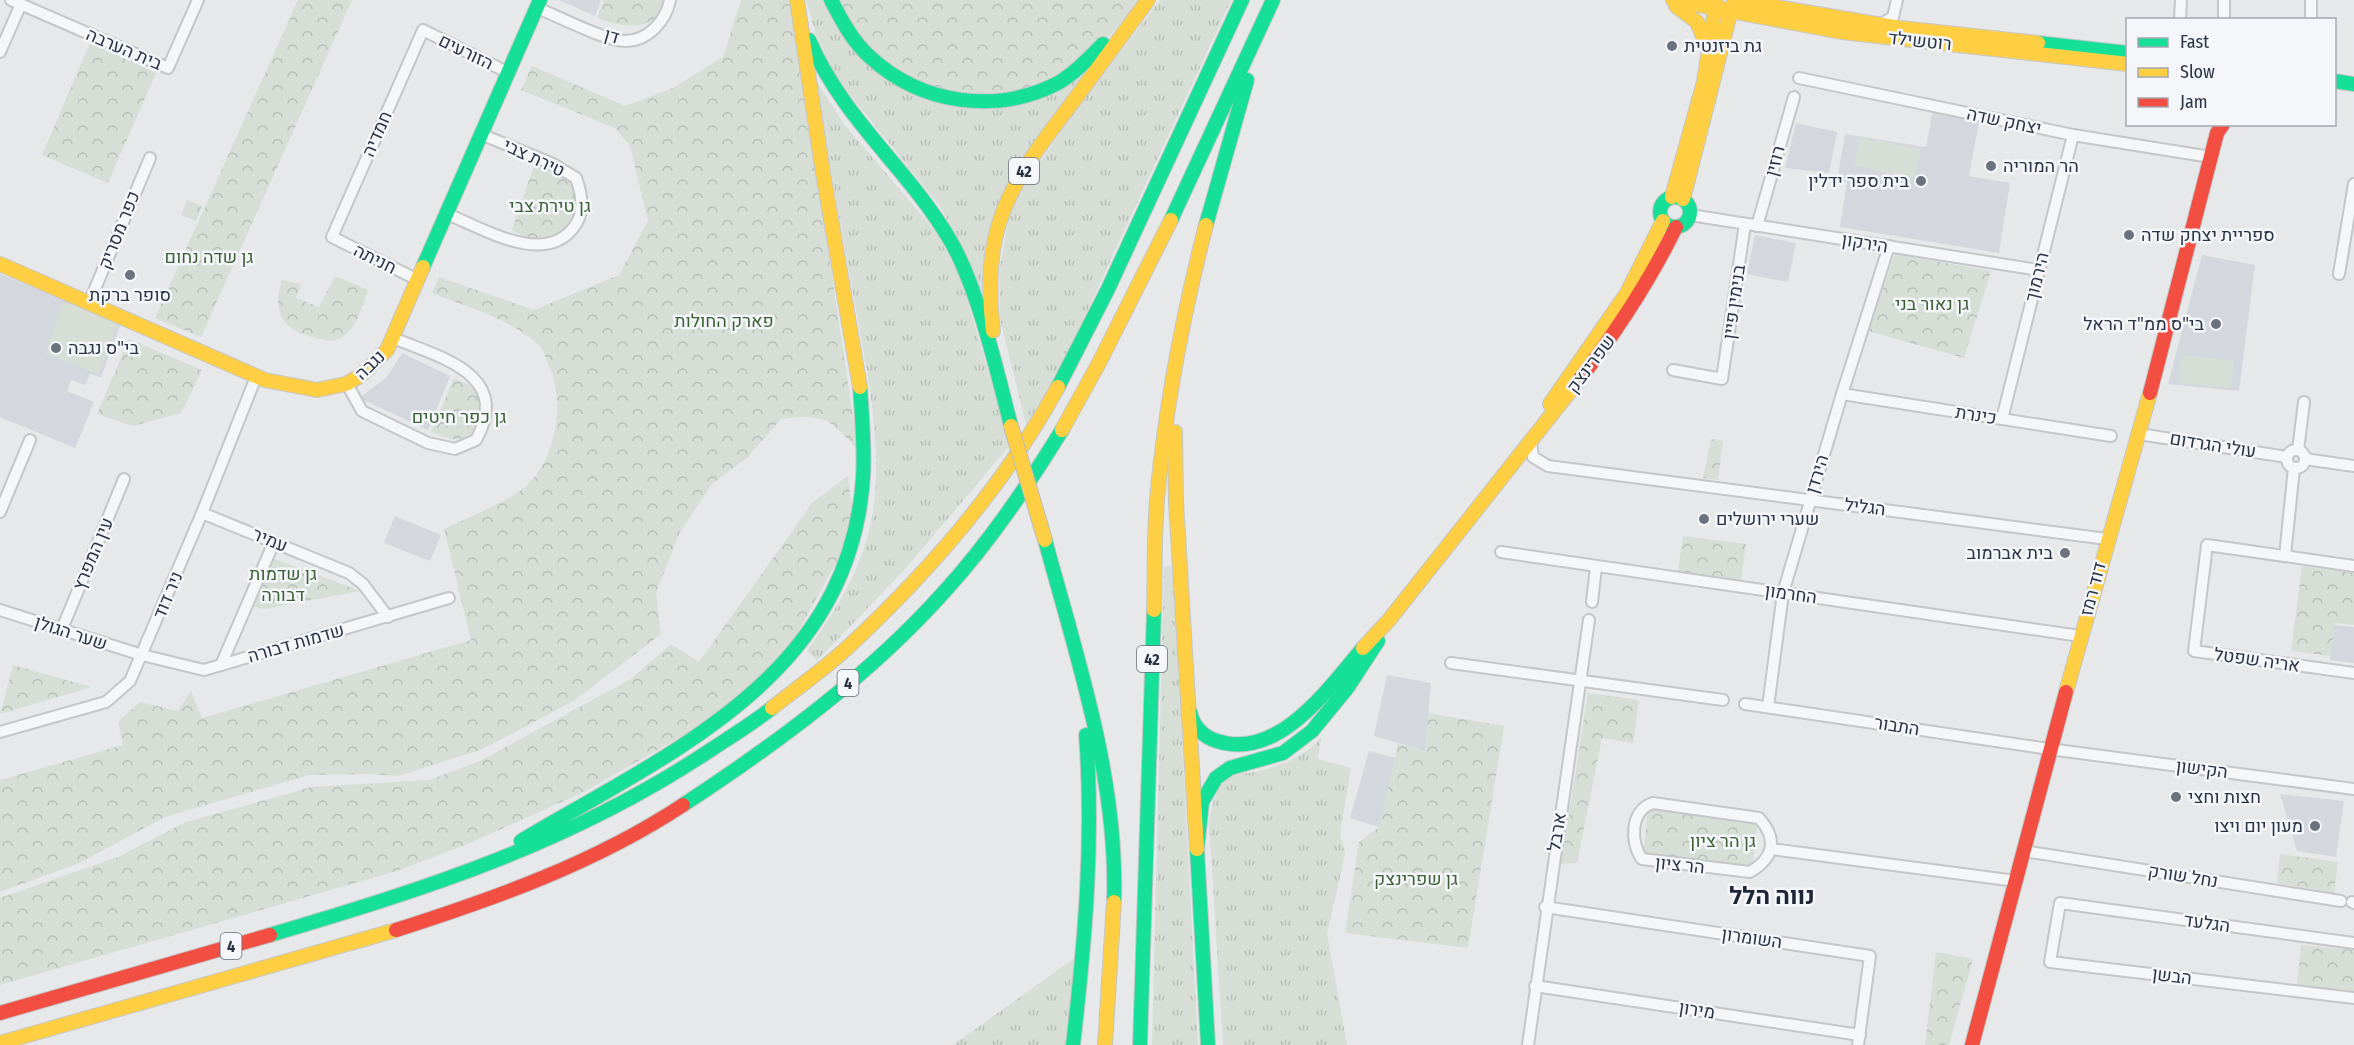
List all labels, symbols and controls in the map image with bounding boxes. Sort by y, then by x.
legend [2126,18,2336,126]
street label: בית הערבה [83,23,166,75]
street label: דן [602,23,622,49]
street label: רוטשילד [1887,27,1953,55]
street label: הזורעים [435,29,497,75]
text: Fast [2180,31,2209,53]
place label: גת ביזנטית [1684,35,1762,57]
marker: גת ביזנטית [1665,39,1679,53]
text: Slow [2180,61,2215,83]
text: Jam [2180,91,2208,113]
street label: יצחק שדה [1965,102,2043,140]
street label: חמדיה [357,108,397,160]
street label: טירת צבי [500,134,568,182]
street label: רוזין [1760,143,1790,179]
place label: הר המוריה [2003,155,2079,177]
road number: 42 [1009,158,1039,184]
marker: הר המוריה [1984,159,1998,173]
place label: בית ספר ידלין [1808,170,1910,192]
marker: בית ספר ידלין [1914,174,1928,188]
street label: כפר מסריק [93,188,145,272]
park label: גן טירת צבי [509,195,591,217]
place label: ספריית יצחק שדה [2141,224,2275,246]
street label: הירקון [1840,228,1890,258]
marker: ספריית יצחק שדה [2122,228,2136,242]
street label: חניתה [350,239,400,279]
park label: גן שדה נחום [164,246,254,268]
street label: הירמוך [2020,250,2054,304]
street label: בנימין פיין [1718,263,1750,341]
marker: סופר ברקת [123,268,137,282]
place label: סופר ברקת [89,284,171,306]
park label: גן נאור בני [1895,293,1969,315]
park label: פארק החולות [674,310,774,332]
place label: בי"ס ממ"ד הראל [2083,313,2205,335]
marker: בי"ס ממ"ד הראל [2209,317,2223,331]
street label: שפרינצק [1562,330,1620,398]
place label: בי"ס נגבה [68,337,139,359]
marker: בי"ס נגבה [49,341,63,355]
street label: נגבה [350,345,390,385]
street label: כינרת [1954,401,1998,429]
park label: גן כפר חיטים [412,406,506,428]
street label: עולי הגרדום [2168,427,2258,463]
street label: הירדן [1801,452,1833,496]
street label: הגליל [1843,494,1887,520]
place label: שערי ירושלים [1716,508,1819,530]
marker: שערי ירושלים [1697,512,1711,526]
street label: עין המפרץ [68,514,118,594]
street label: עמיר [249,523,291,557]
place label: בית אברמוב [1967,542,2054,564]
marker: בית אברמוב [2058,546,2072,560]
street label: דוד רמז [2075,560,2111,618]
park label: גן שדמות דבורה [249,563,317,606]
street label: ניר דוד [148,568,188,622]
street label: החרמון [1764,579,1818,609]
street label: שער הגולן [32,611,110,655]
street label: שדמות דבורה [245,619,347,667]
street label: אריה שפטל [2213,643,2301,677]
road number: 42 [1137,646,1167,672]
road number: 4 [838,670,858,696]
street label: התבור [1873,712,1921,740]
street label: הקישון [2175,755,2229,783]
place label: חצות וחצי [2188,786,2261,808]
marker: חצות וחצי [2169,790,2183,804]
street label: ארבל [1543,811,1571,853]
place label: מעון יום ויצו [2214,815,2303,837]
marker: מעון יום ויצו [2308,819,2322,833]
park label: גן הר ציון [1690,830,1756,852]
street label: הר ציון [1654,851,1706,879]
street label: נחל שורק [2146,860,2220,892]
park label: גן שפרינצק [1374,868,1458,890]
district label: נווה הלל [1729,882,1815,910]
street label: הגלעד [2182,909,2232,937]
street label: השומרון [1720,923,1784,953]
road number: 4 [220,933,242,959]
street label: הבשן [2151,963,2193,989]
street label: מירון [1677,996,1717,1024]

